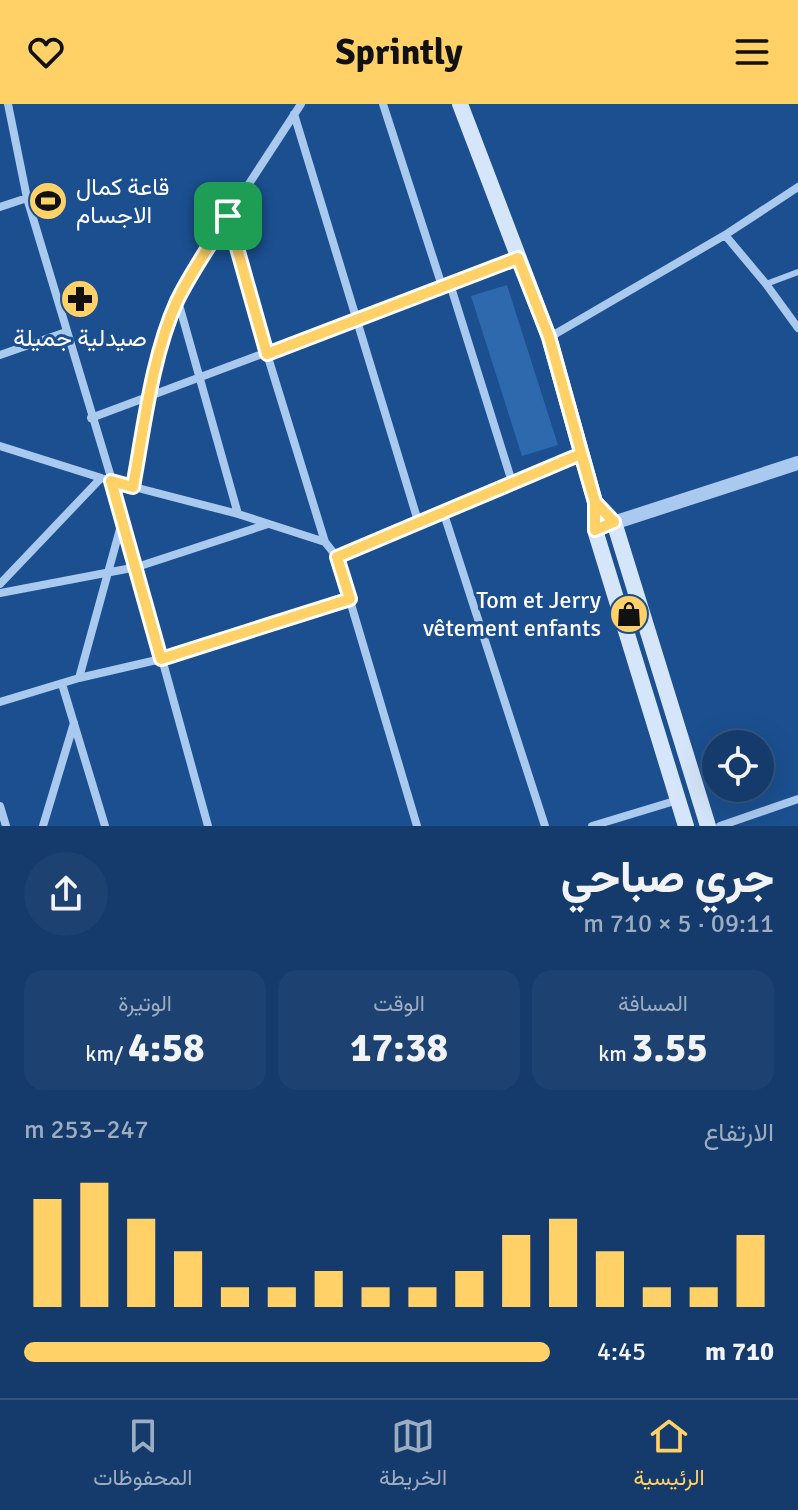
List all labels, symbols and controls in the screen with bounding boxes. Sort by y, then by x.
icon: heart [24,30,68,74]
text: Sprintly [335,30,463,75]
icon: menu [730,30,774,74]
place label: قاعة كمال الاجسام [76,172,170,231]
sports icon: قاعة كمال الاجسام [27,180,69,222]
pin [194,182,262,250]
icon: arrive [206,194,250,238]
pharmacy icon: صيدلية جميلة [59,278,101,320]
place label: صيدلية جميلة [13,323,147,353]
place label: Tom et Jerry vêtement enfants [423,585,601,643]
shop icon: Tom et Jerry vêtement enfants [608,593,650,635]
map controls [702,730,774,802]
button: locate [702,730,774,802]
text: جري صباحي [561,851,774,905]
button: share [24,852,108,936]
text: 09:11 · 5 × 710 m [583,908,774,940]
text: الوتيرة [118,990,172,1017]
text: الوقت [373,990,425,1017]
text: المسافة [618,990,688,1017]
text: 4:58 [128,1023,205,1073]
text: 17:38 [350,1023,448,1073]
text: 3.55 [632,1023,708,1073]
text: /km [85,1040,128,1067]
text: km [598,1040,632,1067]
text: 247–253 m [24,1114,149,1146]
text: الارتفاع [703,1117,774,1149]
text: 4:45 [597,1336,646,1368]
text: 710 m [705,1336,774,1368]
tab: المحفوظات [93,1414,192,1497]
tab: الخريطة [379,1414,447,1497]
tab: الرئيسية [634,1414,705,1497]

